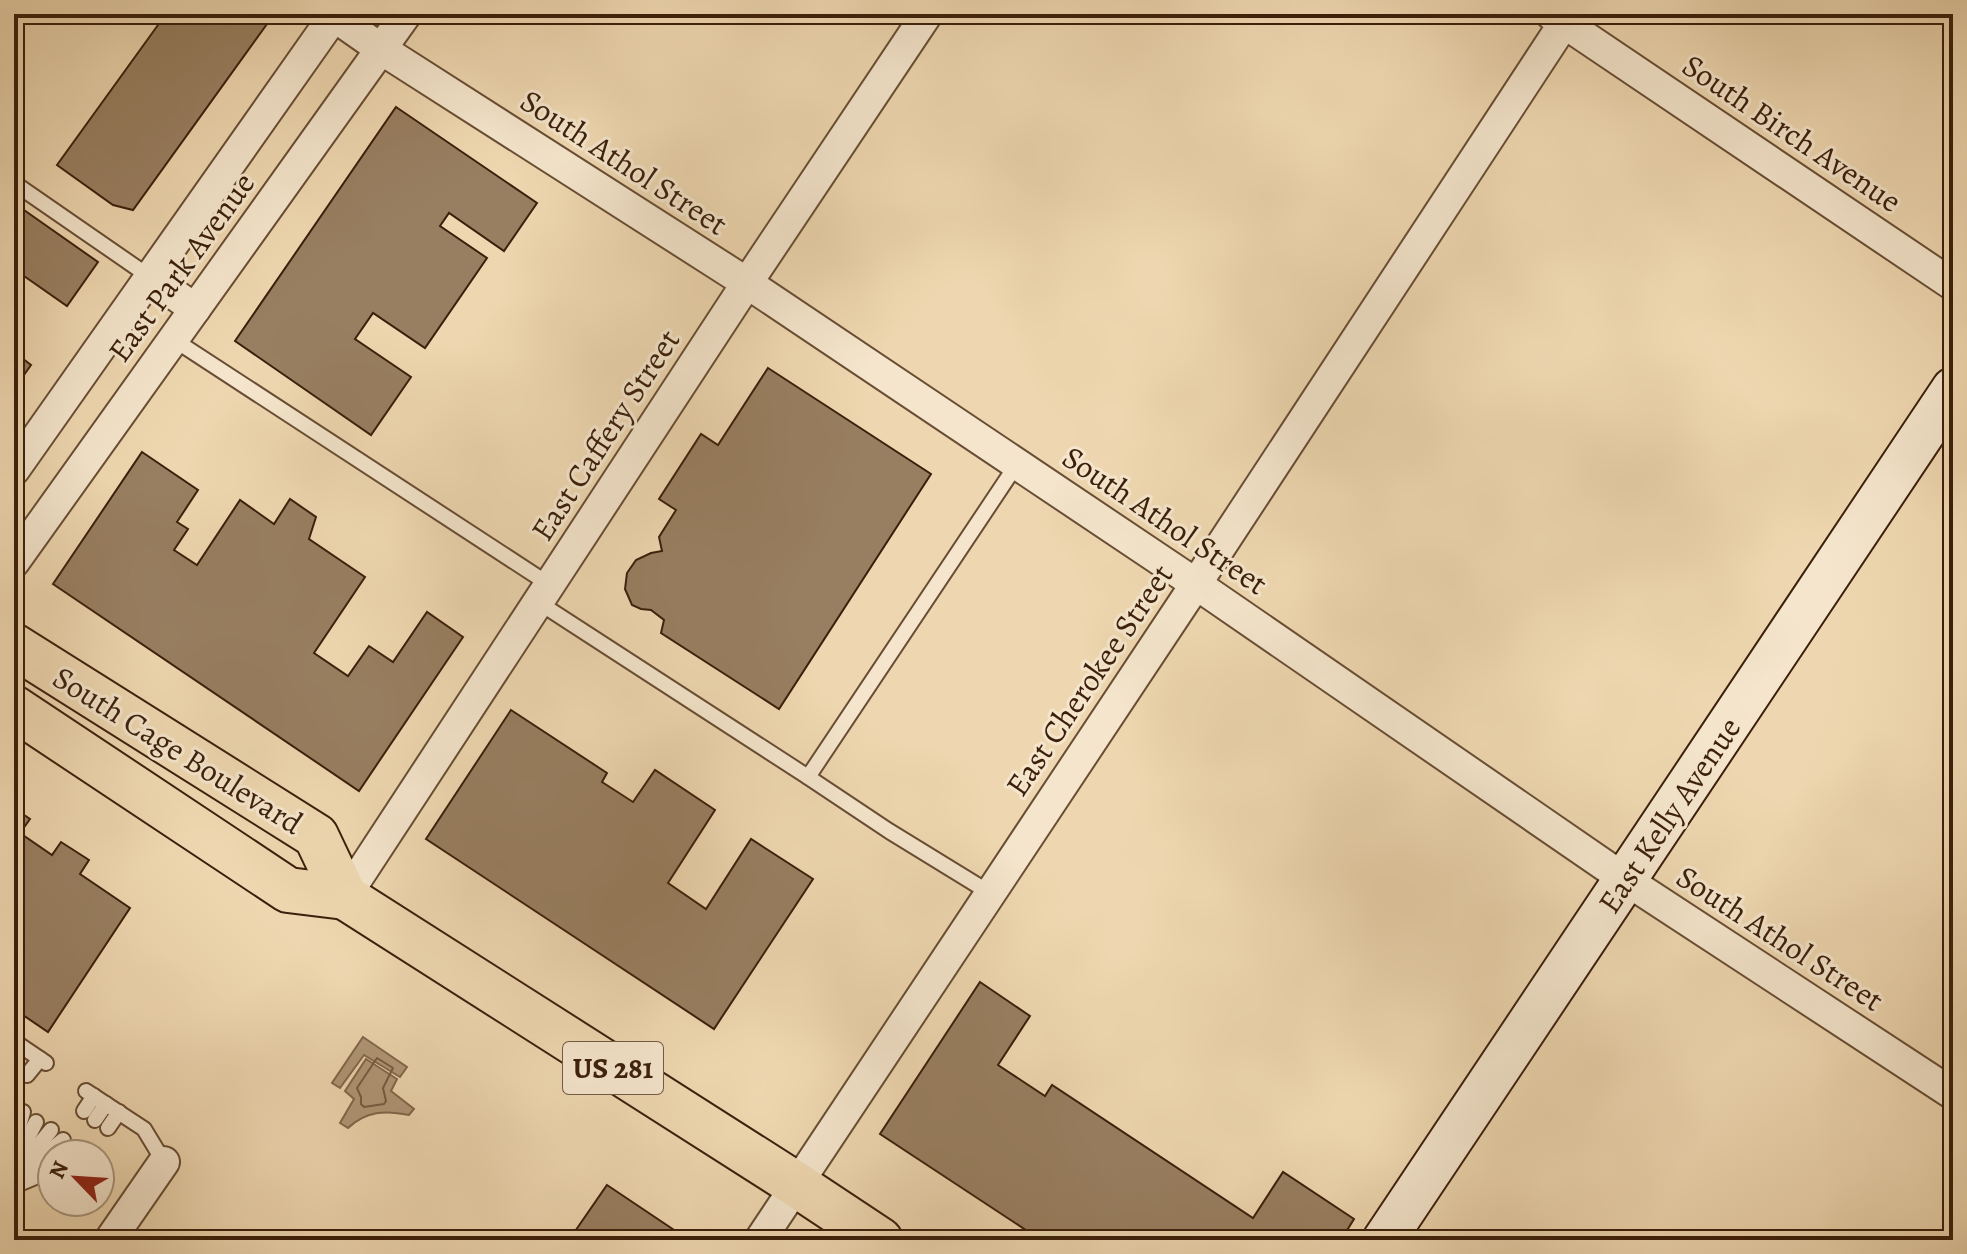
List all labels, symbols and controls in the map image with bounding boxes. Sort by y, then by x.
street label: South Birch Avenue [1674,43,1910,223]
street label: South Athol Street [512,79,736,245]
street label: East Park Avenue [97,163,265,371]
street label: East Caffery Street [520,321,690,549]
street label: South Athol Street [1054,435,1276,605]
street label: East Cherokee Street [995,555,1183,805]
street label: South Cage Boulevard [45,655,312,845]
street label: East Kelly Avenue [1587,708,1751,922]
street label: South Athol Street [1668,855,1892,1021]
road number: US 281 [563,1042,663,1094]
north arrow [36,1138,116,1218]
text: N [42,1156,76,1184]

